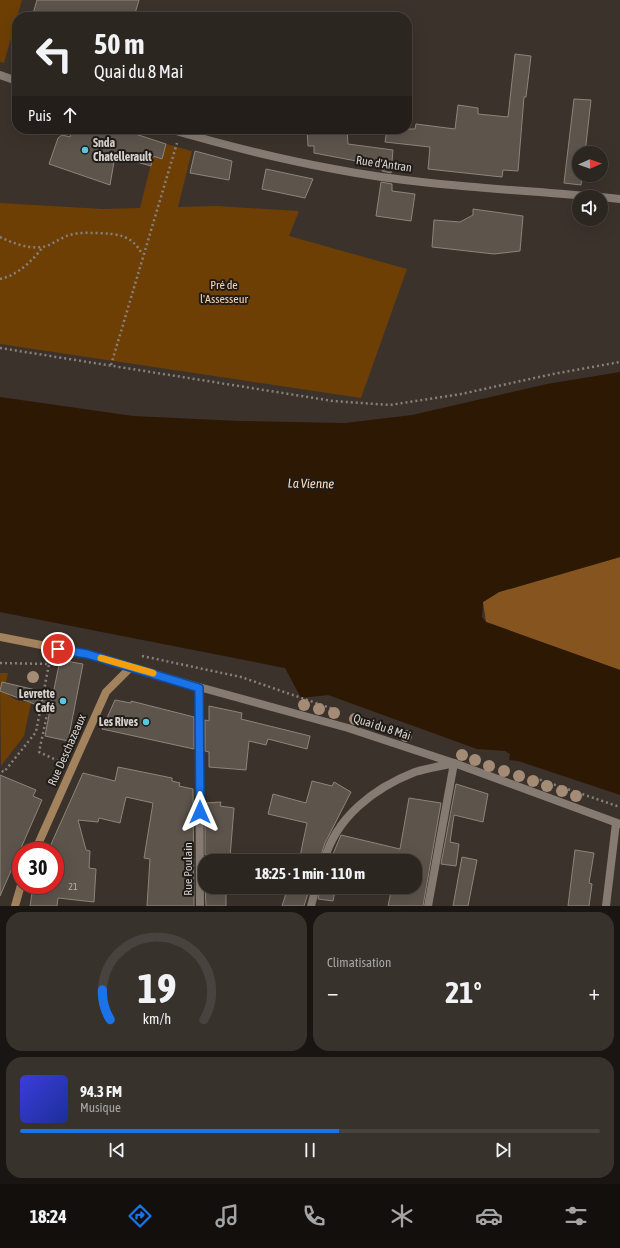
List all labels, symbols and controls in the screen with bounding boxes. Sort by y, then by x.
icon: left [28,28,80,80]
text: 50 m [94,28,144,60]
text: Quai du 8 Mai [94,61,183,82]
icon: ahead [59,104,81,126]
text: Puis [28,107,51,124]
place label: Snda Chatellerault [93,136,152,164]
marker: Snda Chatellerault [80,145,90,155]
north arrow [572,146,608,182]
map controls [572,146,608,226]
street label: Rue d'Antran [355,153,413,175]
button: sound [572,190,608,226]
park label: Pré de l'Assesseur [200,278,249,306]
water label: La Vienne [288,476,335,491]
pin [41,632,75,666]
icon: arrive [47,638,69,660]
place label: Levrette Café [19,687,56,715]
marker: Levrette Café [58,696,68,706]
street label: Quai du 8 Mai [351,711,413,743]
street label: Rue Deschazeaux [45,712,89,788]
place label: Les Rives [99,715,139,729]
marker: Les Rives [141,717,151,727]
position arrow [179,791,221,833]
speed limit sign: 30 [12,842,64,894]
street label: Rue Poulain [181,842,195,896]
text: 18:25 · 1 min · 110 m [255,865,365,882]
house number: 21 [68,881,78,892]
text: Climatisation [327,955,391,970]
text: 19 [137,963,176,1011]
text: 21° [445,975,482,1009]
text: − [327,979,338,1005]
text: + [589,979,600,1005]
text: km/h [142,1010,171,1026]
text: 94.3 FM [80,1083,122,1100]
text: Musique [80,1100,121,1115]
icon: previous [106,1139,128,1161]
icon: pause [299,1139,321,1161]
icon: next [492,1139,514,1161]
icon: directions [126,1202,154,1230]
icon: music [213,1202,241,1230]
icon: phone [300,1202,328,1230]
icon: climate [388,1202,416,1230]
icon: car [475,1202,503,1230]
icon: filters [562,1202,590,1230]
text: 18:24 [30,1206,67,1227]

